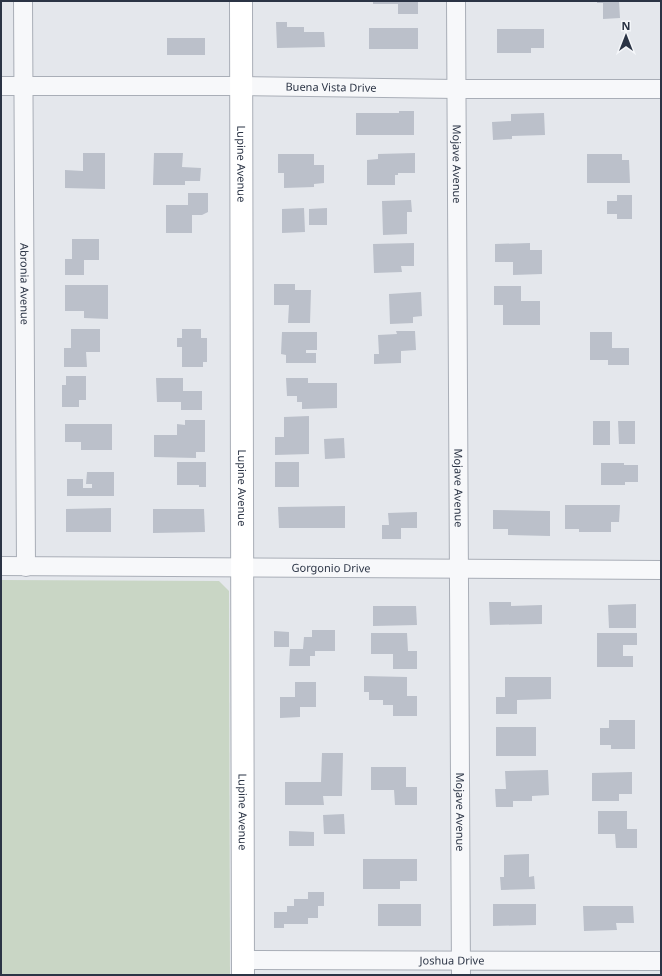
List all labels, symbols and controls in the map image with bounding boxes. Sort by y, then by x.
north arrow [606,16,646,56]
text: N [622,18,630,33]
street label: Buena Vista Drive [285,79,377,95]
street label: Mojave Avenue [450,124,465,204]
street label: Lupine Avenue [234,126,249,202]
street label: Abronia Avenue [17,243,33,325]
street label: Mojave Avenue [451,448,467,528]
street label: Lupine Avenue [235,450,250,526]
street label: Gorgonio Drive [291,560,371,575]
street label: Mojave Avenue [453,772,468,852]
street label: Lupine Avenue [236,774,251,850]
street label: Joshua Drive [419,952,484,968]

